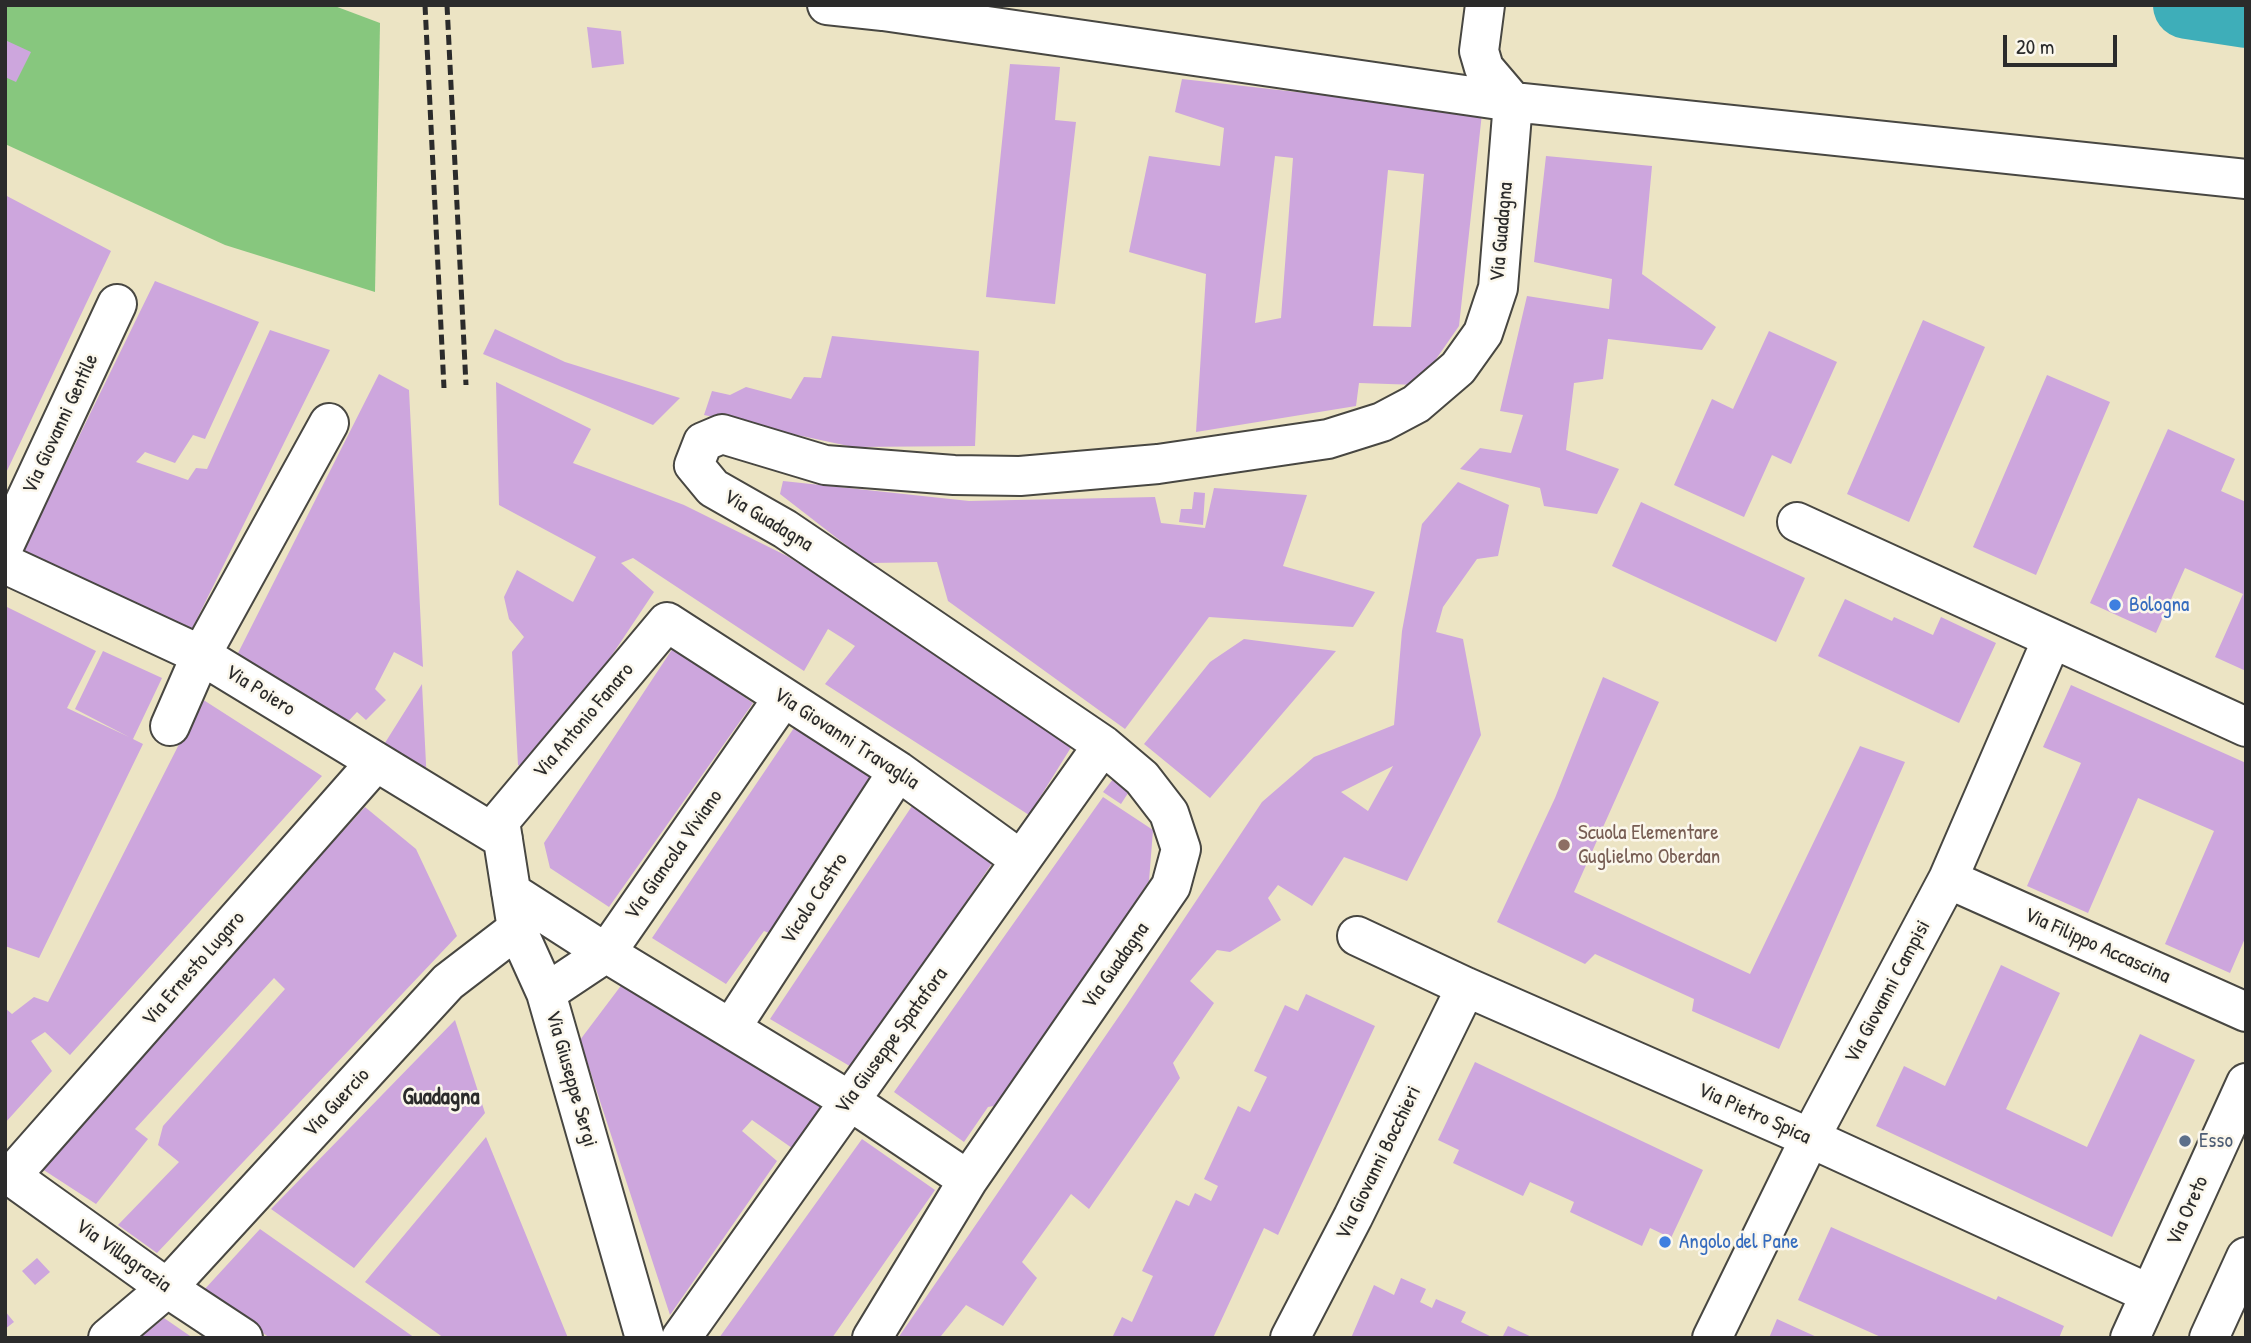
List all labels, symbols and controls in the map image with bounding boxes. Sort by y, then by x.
scale bar [2006,21,2120,65]
text: 20 m [2016,32,2054,61]
street label: Via Guadagna [1485,181,1519,283]
street label: Via Giovanni Gentile [18,350,104,498]
street label: Via Guadagna [719,485,817,557]
place label: Bologna [2129,592,2189,618]
marker: Bologna [2107,597,2123,613]
street label: Via Antonio Fanaro [528,658,640,784]
street label: Via Poiero [220,660,300,722]
street label: Via Giovanni Travaglia [768,683,924,795]
street label: Via Giancola Viviano [620,785,728,925]
place label: Scuola Elementare Guglielmo Oberdan [1578,820,1720,870]
marker: Scuola Elementare Guglielmo Oberdan [1556,837,1572,853]
street label: Vicolo Castro [776,849,854,949]
street label: Via Filippo Accascina [2020,903,2174,989]
street label: Via Ernesto Lugaro [137,906,251,1032]
street label: Via Giovanni Campisi [1840,916,1936,1068]
street label: Via Guadagna [1077,918,1155,1014]
street label: Via Giuseppe Spatafora [830,963,954,1119]
street label: Via Giuseppe Sergi [540,1008,602,1150]
street label: Via Guercio [299,1063,375,1143]
street label: Via Pietro Spica [1694,1078,1814,1150]
street label: Via Giovanni Bocchieri [1331,1082,1427,1244]
district label: Guadagna [403,1084,479,1112]
place label: Esso [2199,1128,2233,1154]
marker: Esso [2177,1133,2193,1149]
street label: Via Oreto [2162,1172,2214,1250]
street label: Via Villagrazia [70,1214,176,1298]
place label: Angolo del Pane [1679,1229,1799,1255]
marker: Angolo del Pane [1657,1234,1673,1250]

